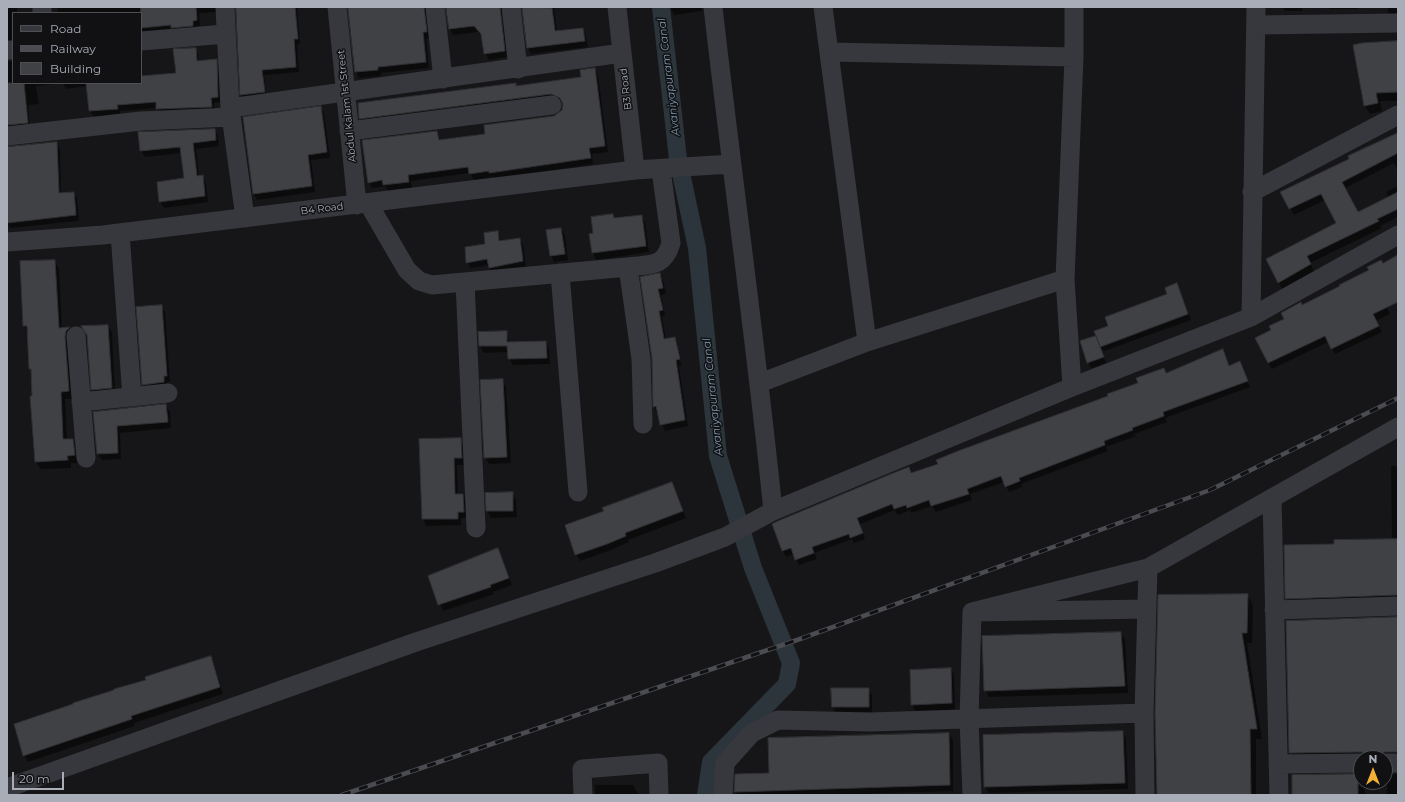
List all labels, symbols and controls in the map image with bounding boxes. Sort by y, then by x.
legend [12,12,142,84]
water label: Avaniyapuram Canal [655,17,683,137]
text: Road [50,21,81,36]
text: Railway [50,41,96,56]
street label: Abdul Kalam 1st Street [335,49,359,163]
text: Building [50,61,101,76]
street label: B3 Road [617,67,635,111]
street label: B4 Road [300,200,344,218]
water label: Avaniyapuram Canal [700,337,726,457]
north arrow [1353,750,1393,790]
text: N [1369,752,1377,766]
scale bar [14,764,66,790]
text: 20 m [19,771,50,786]

